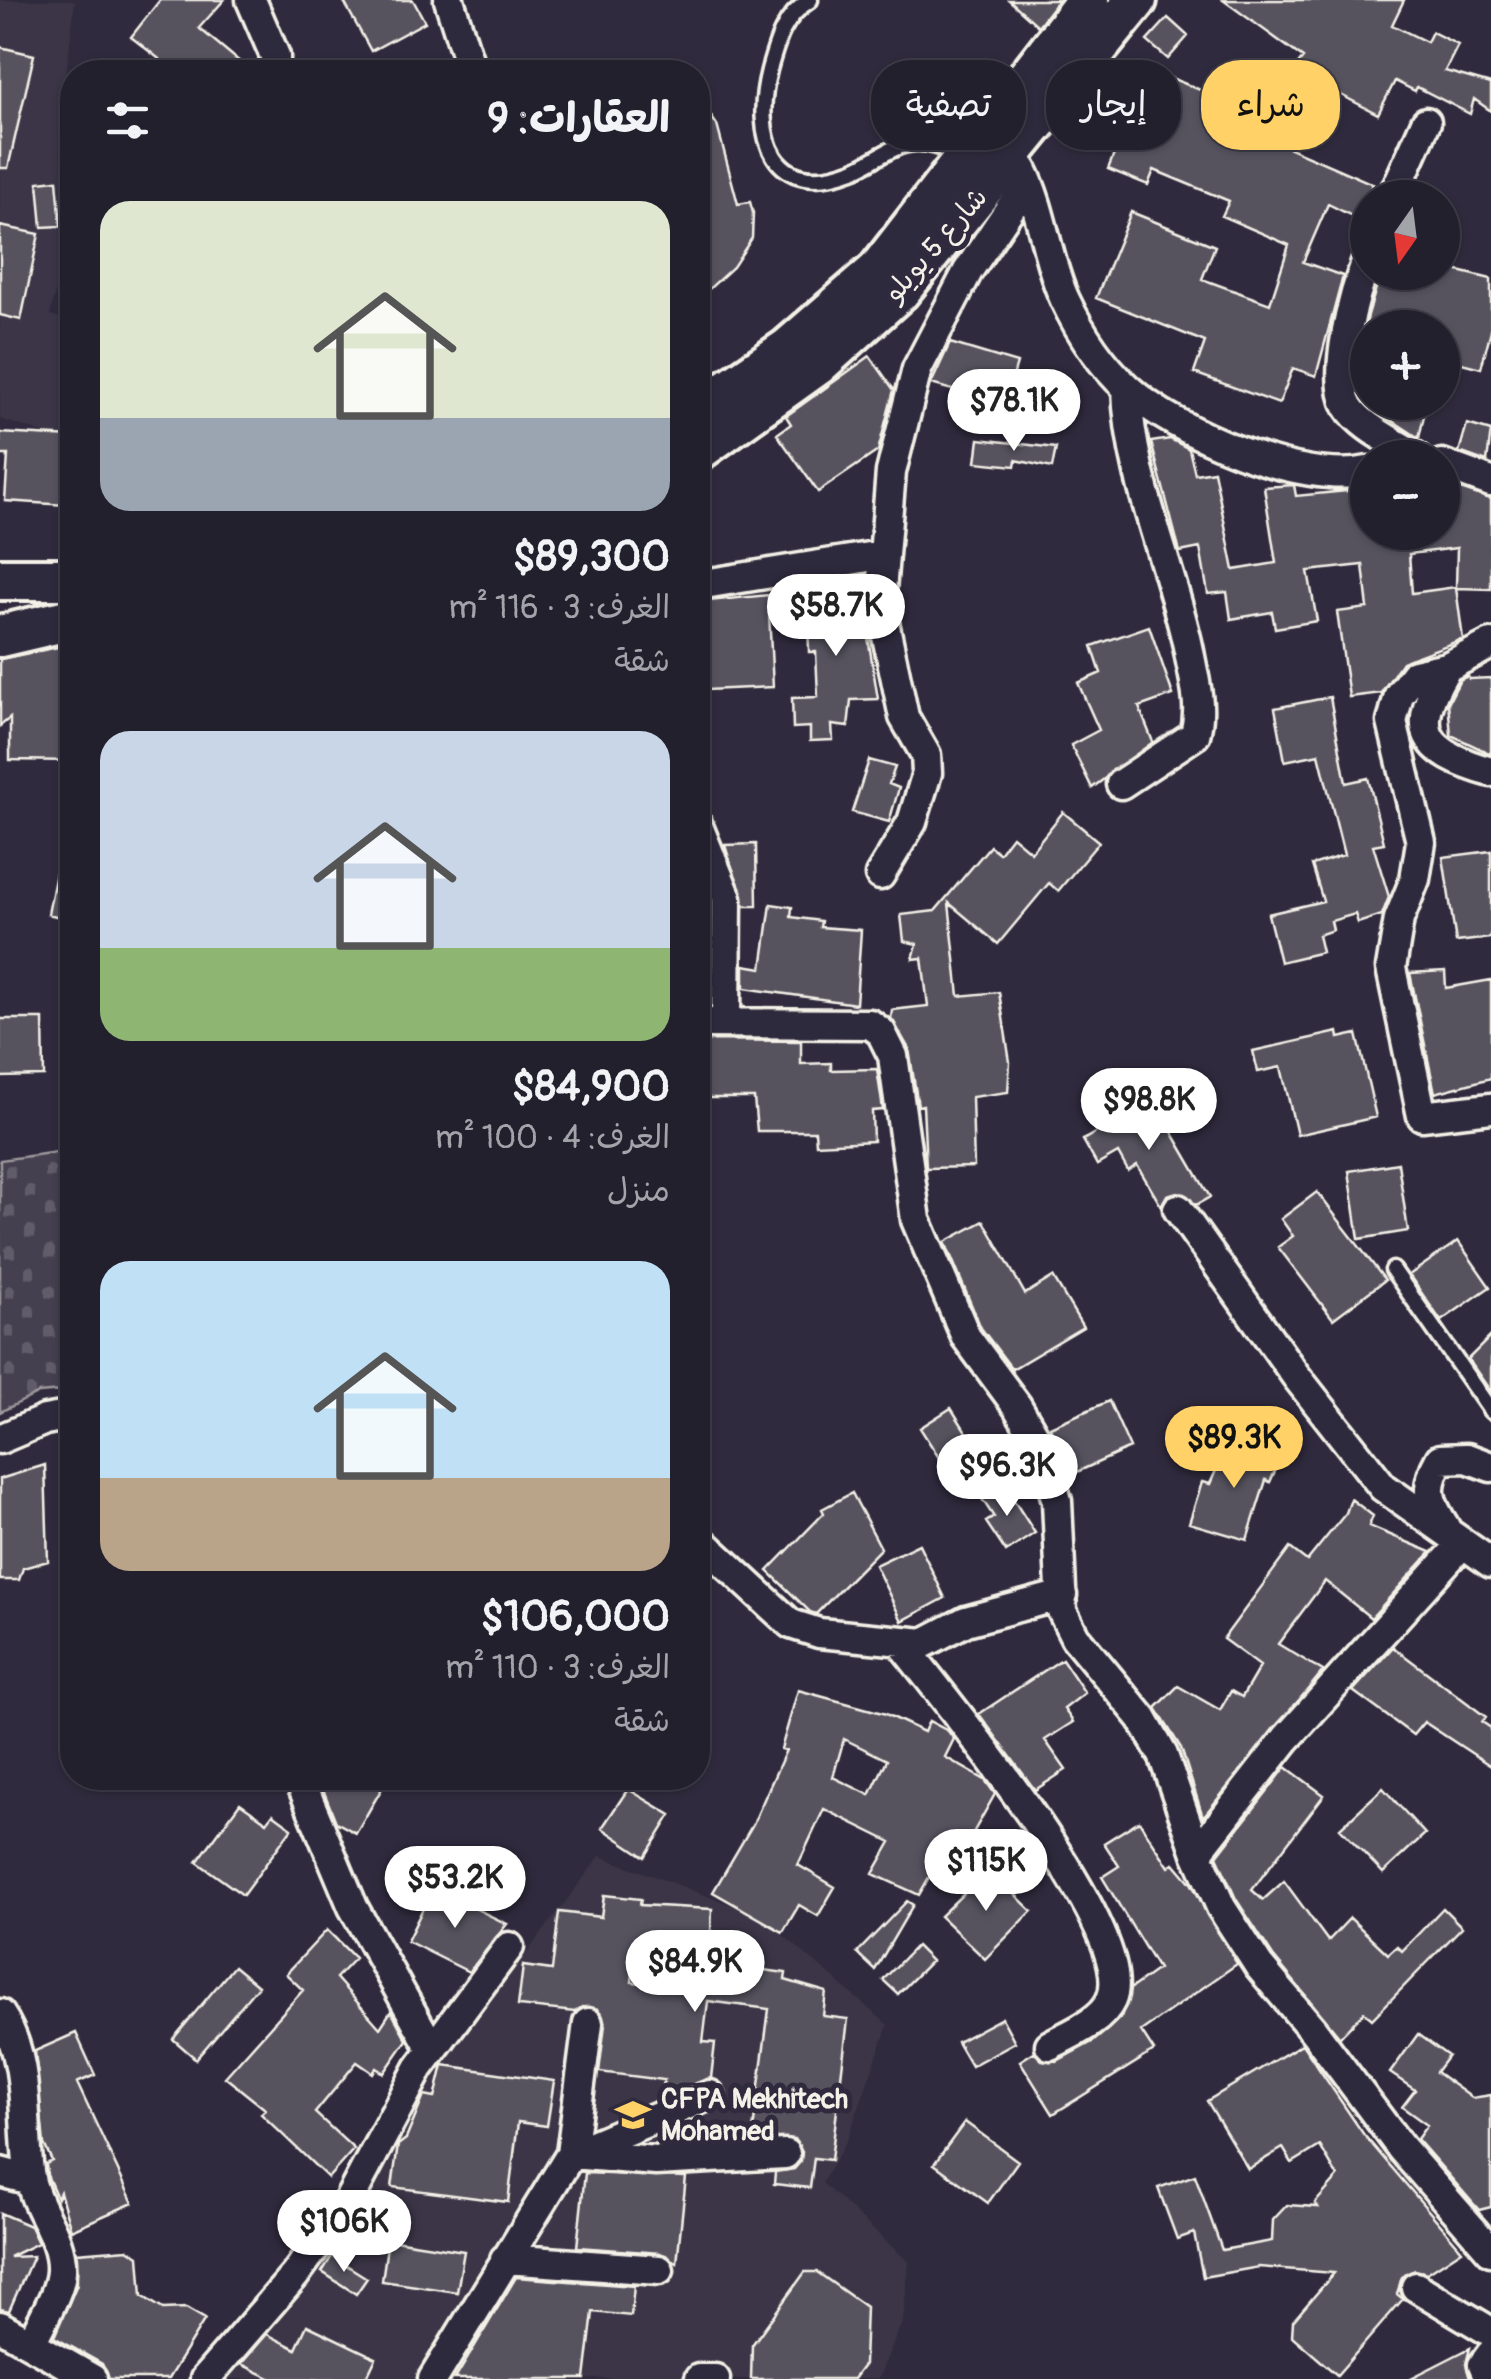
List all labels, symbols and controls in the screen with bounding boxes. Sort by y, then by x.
chip: تصفية [871,60,1026,150]
chip: إيجار [1046,60,1181,150]
chip: شراء [1201,60,1340,150]
icon: filters [100,93,155,148]
text: العقارات: 9 [487,93,670,145]
north arrow [1350,180,1460,290]
map controls [1350,180,1460,550]
street label: شارع 5 يويلو [875,181,996,312]
icon: home [295,266,475,446]
button: + [1350,310,1460,420]
pin: $78.1K [933,369,1095,454]
text: $78.1K [969,381,1059,421]
button: − [1350,440,1460,550]
text: $89,300 [513,531,670,583]
pin: $58.7K [755,574,917,659]
text: $58.7K [789,586,883,626]
text: الغرف: 3 · 116 m² [449,588,670,628]
text: شقة [614,641,670,681]
icon: home [295,796,475,976]
text: $84,900 [512,1061,670,1113]
pin: $98.8K [1068,1068,1230,1153]
text: $98.8K [1103,1080,1195,1120]
text: الغرف: 4 · 100 m² [435,1118,670,1158]
text: منزل [607,1171,670,1211]
icon: home [295,1326,475,1506]
pin: $89.3K [1153,1406,1315,1491]
text: $89.3K [1187,1418,1281,1458]
pin: $96.3K [926,1434,1088,1519]
text: $96.3K [959,1446,1055,1486]
text: $106,000 [481,1591,670,1643]
text: الغرف: 3 · 110 m² [445,1648,670,1688]
text: شقة [614,1701,670,1741]
pin: $115K [916,1829,1056,1914]
text: $115K [946,1841,1026,1881]
pin: $53.2K [374,1846,536,1931]
text: $53.2K [407,1858,503,1898]
pin: $84.9K [614,1930,776,2015]
text: $84.9K [648,1942,742,1982]
place label: CFPA Mekhitech Mohamed [661,2082,848,2149]
school or university icon: CFPA Mekhitech Mohamed [614,2096,652,2134]
pin: $106K [274,2190,414,2275]
text: $106K [299,2202,389,2242]

